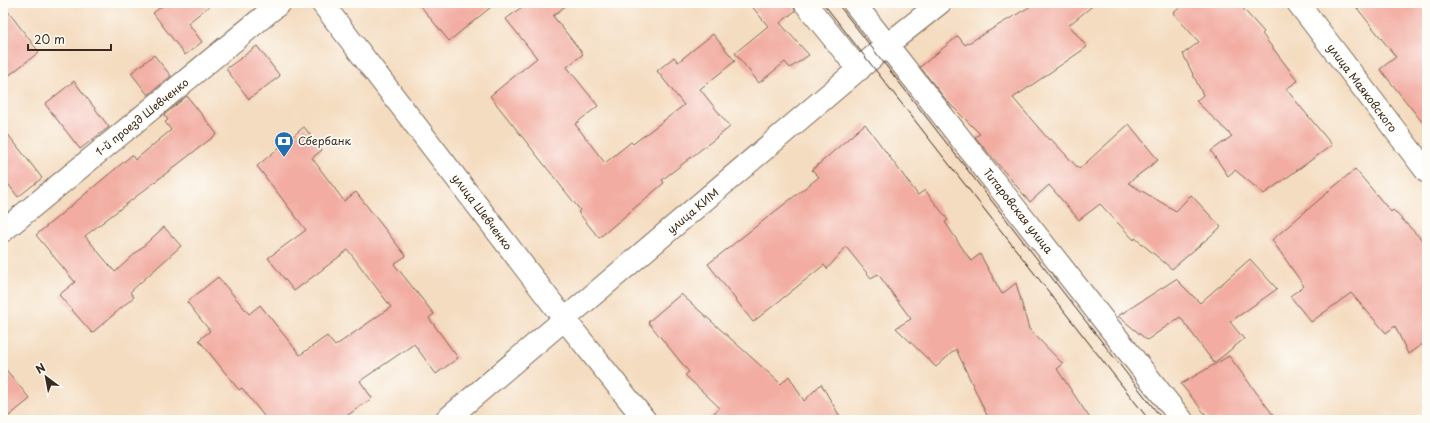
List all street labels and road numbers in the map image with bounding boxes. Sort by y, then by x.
street label: улица Маяковского [1323,40,1401,136]
street label: 1-й проезд Шевченко [91,74,192,160]
street label: Титаровская улица [980,164,1057,257]
street label: улица Шевченко [448,170,517,253]
street label: улица КИМ [663,184,722,237]

